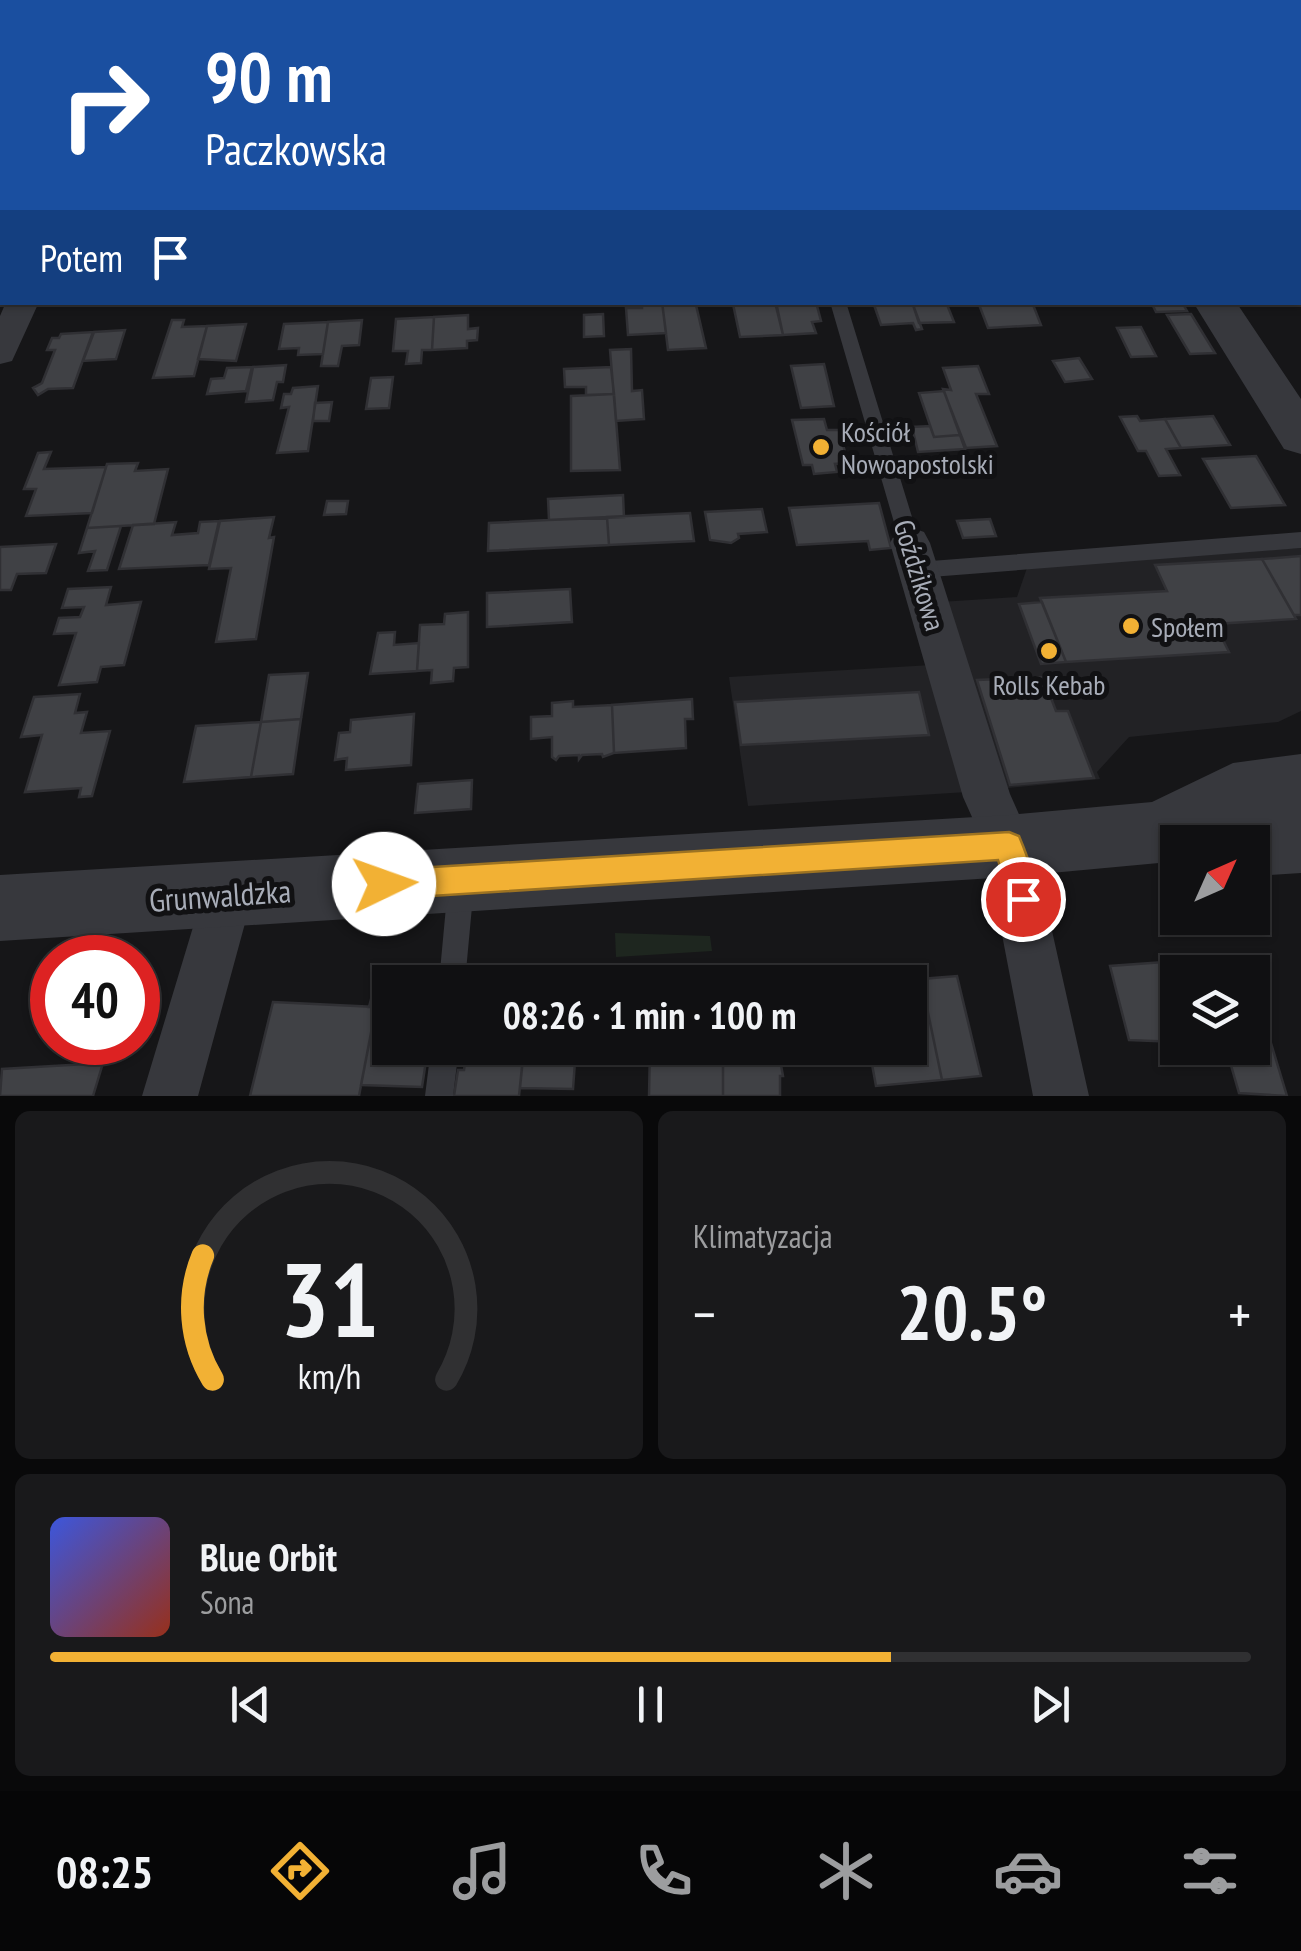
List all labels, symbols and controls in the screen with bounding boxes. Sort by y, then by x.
text: 90 m [205,31,333,121]
icon: right [40,40,170,170]
text: Paczkowska [205,119,387,177]
icon: arrive [143,230,198,285]
text: Potem [40,233,123,282]
place label: Kościół Nowoapostolski [841,413,994,482]
marker: Kościół Nowoapostolski [810,436,832,458]
street label: Goździkowa [886,515,954,635]
place label: Społem [1151,608,1224,645]
marker: Społem [1120,615,1142,637]
marker: Rolls Kebab [1038,640,1060,662]
place label: Rolls Kebab [993,666,1105,703]
north arrow [1160,825,1270,935]
map controls [1160,825,1270,1065]
position arrow [332,832,436,936]
pin [981,857,1066,942]
street label: Grunwaldzka [148,869,292,921]
icon: arrive [996,872,1051,927]
speed limit sign: 40 [30,935,160,1065]
button: layers [1160,955,1270,1065]
text: 08:26 · 1 min · 100 m [503,990,796,1039]
text: Klimatyzacja [693,1215,833,1257]
text: 31 [279,1231,379,1366]
text: 20.5° [897,1264,1047,1361]
text: − [693,1278,716,1349]
text: + [1228,1278,1251,1349]
text: km/h [297,1353,361,1399]
text: Blue Orbit [200,1532,337,1581]
text: Sona [200,1581,254,1623]
icon: previous [223,1677,278,1732]
icon: pause [623,1677,678,1732]
icon: next [1023,1677,1078,1732]
icon: directions [265,1836,335,1906]
icon: music [447,1836,517,1906]
icon: phone [629,1836,699,1906]
icon: climate [811,1836,881,1906]
icon: car [993,1836,1063,1906]
icon: filters [1175,1836,1245,1906]
text: 08:25 [56,1842,153,1900]

